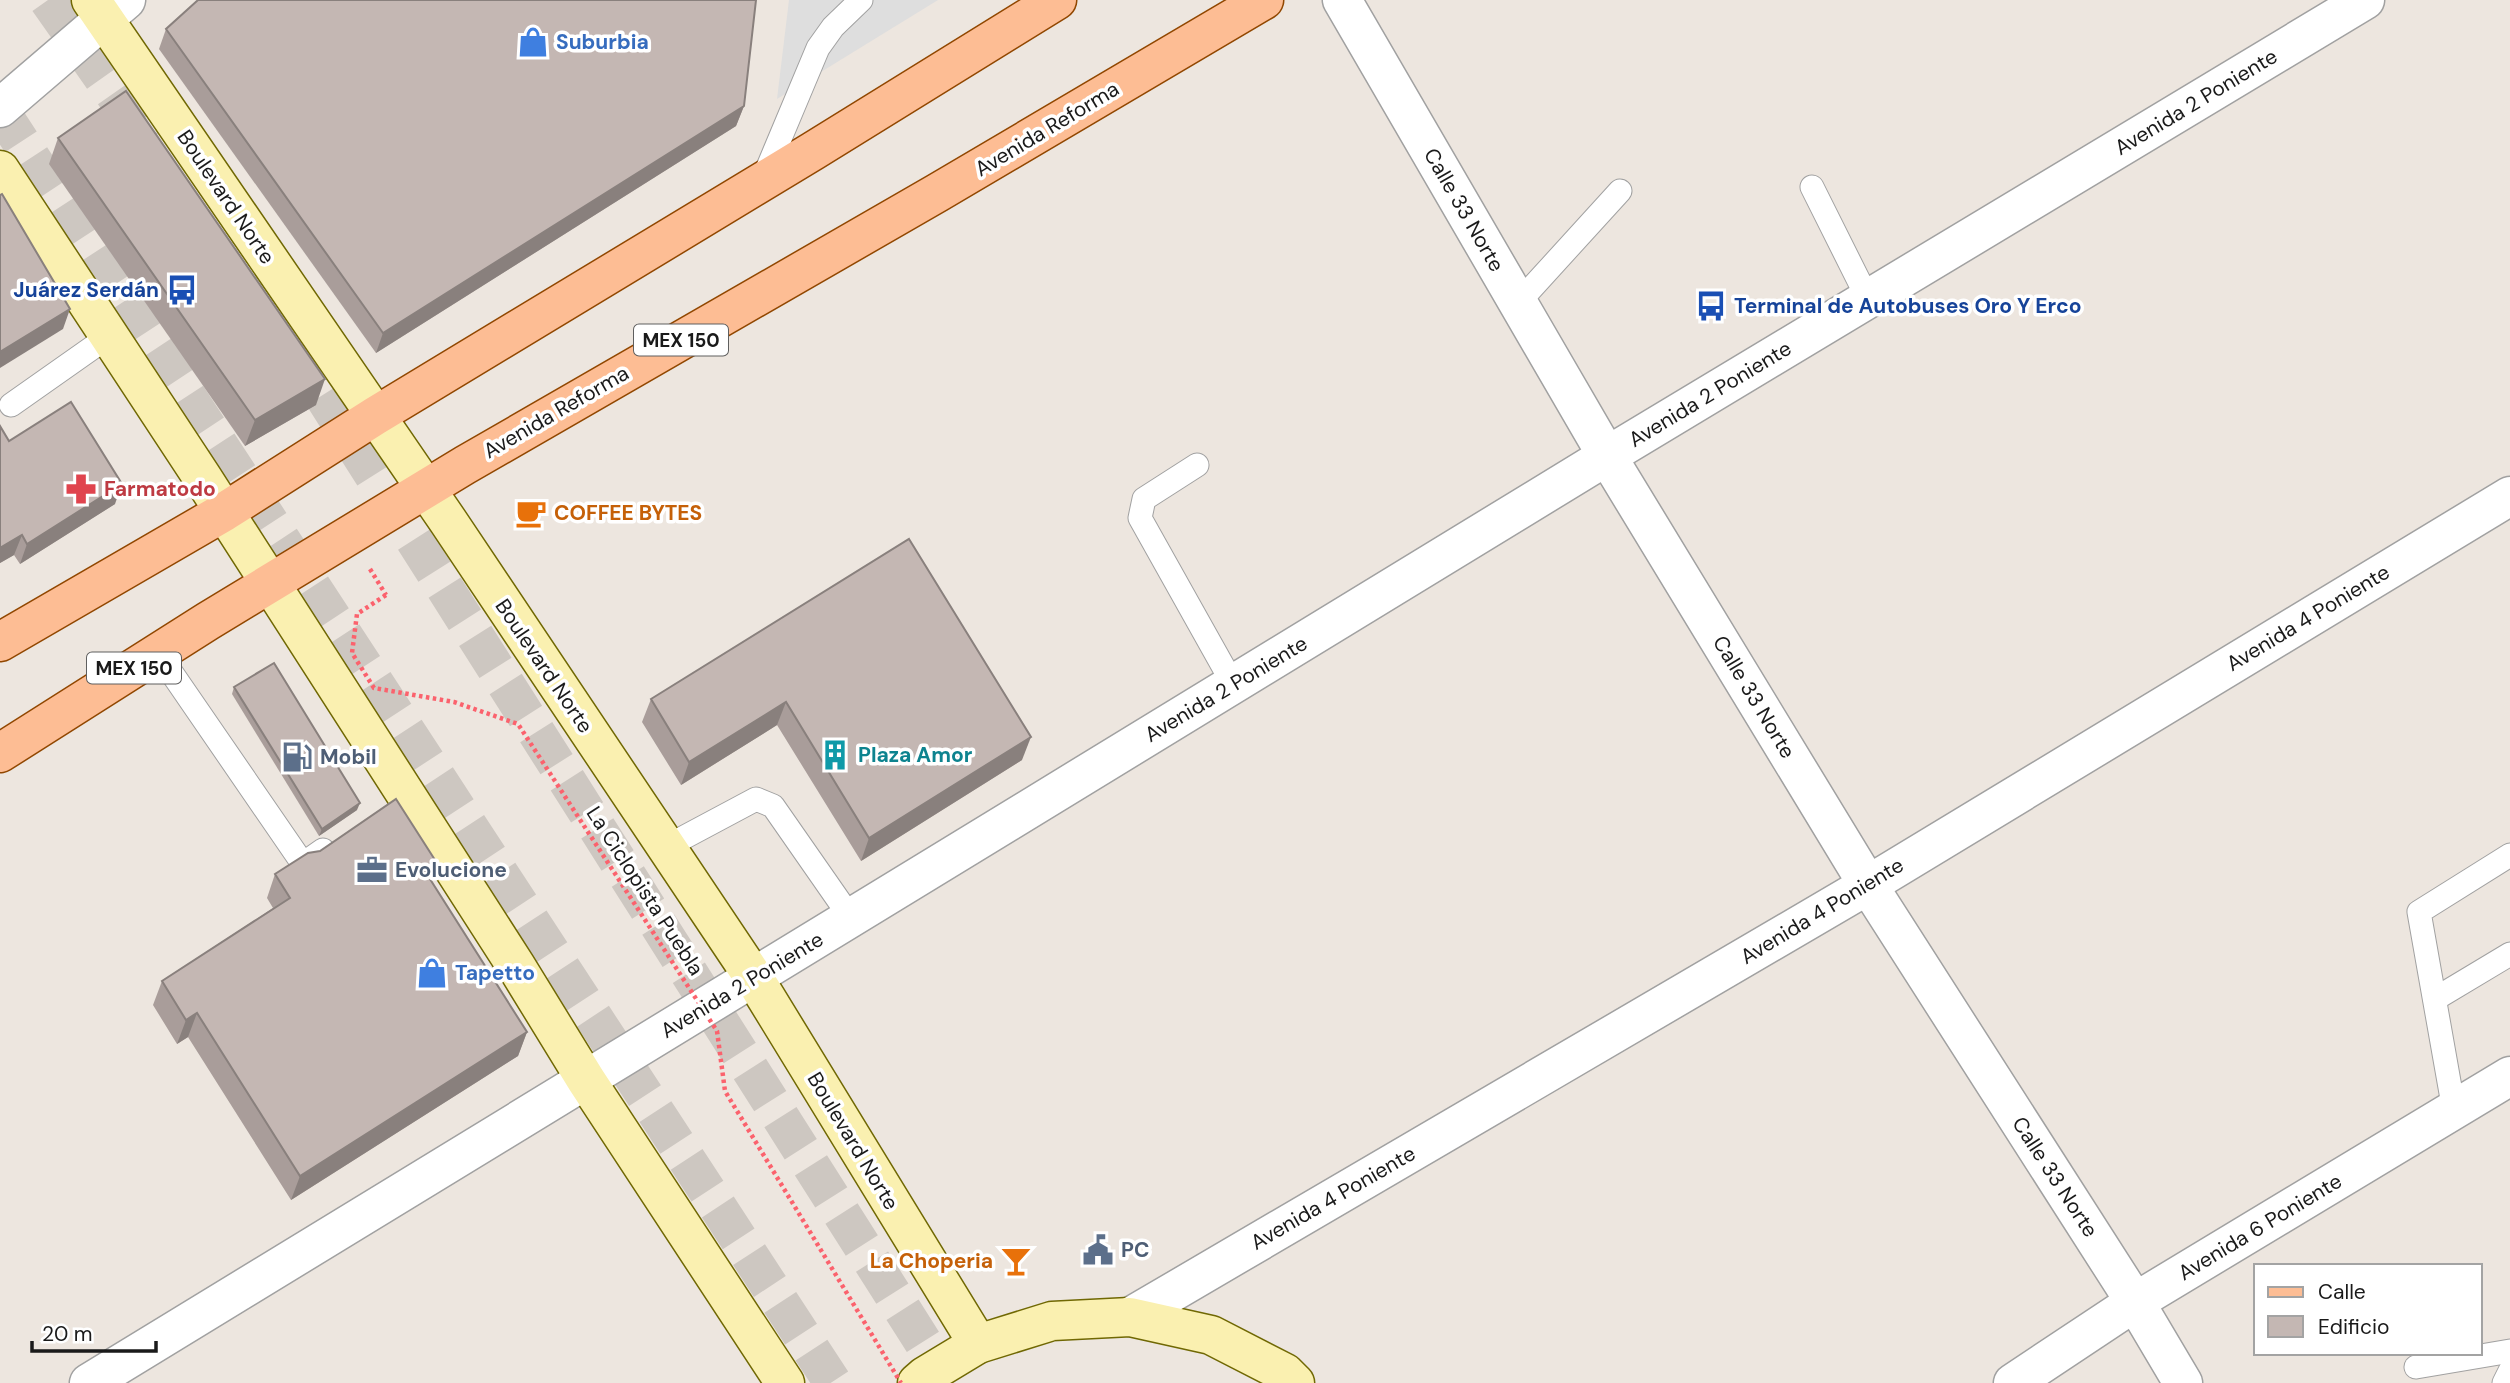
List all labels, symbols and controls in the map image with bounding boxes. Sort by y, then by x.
shop icon: Suburbia [516,25,550,59]
place label: Suburbia [556,28,649,56]
street label: Avenida 2 Poniente [2109,42,2283,162]
street label: Avenida Reforma [970,75,1124,183]
street label: Boulevard Norte [171,124,281,270]
street label: Calle 33 Norte [1417,143,1511,277]
bus stop icon: Juárez Serdán [165,273,199,307]
place label: Juárez Serdán [13,276,159,304]
bus stop icon: Terminal de Autobuses Oro Y Erco [1694,289,1728,323]
place label: Terminal de Autobuses Oro Y Erco [1734,292,2082,320]
road number: MEX 150 [634,324,728,356]
street label: Avenida 2 Poniente [1623,334,1797,454]
street label: Avenida Reforma [478,359,634,465]
pharmacy icon: Farmatodo [64,472,98,506]
place label: Farmatodo [104,475,216,503]
cafe icon: COFFEE BYTES [514,496,548,530]
place label: COFFEE BYTES [554,499,702,527]
street label: Avenida 4 Poniente [2221,558,2395,678]
street label: Boulevard Norte [489,593,599,739]
street label: Avenida 2 Poniente [1139,629,1313,749]
street label: Calle 33 Norte [1706,630,1802,764]
road number: MEX 150 [87,652,181,684]
building icon: Plaza Amor [818,738,852,772]
fuel station icon: Mobil [280,740,314,774]
place label: Plaza Amor [858,741,973,769]
place label: Mobil [320,743,377,771]
street label: La Ciclopista Puebla [580,801,710,981]
street label: Avenida 4 Poniente [1735,851,1909,971]
office icon: Evolucione [355,853,389,887]
place label: Evolucione [395,856,507,884]
street label: Avenida 2 Poniente [655,925,829,1045]
shop icon: Tapetto [415,956,449,990]
place label: Tapetto [455,959,535,987]
street label: Boulevard Norte [801,1067,905,1215]
street label: Calle 33 Norte [2006,1111,2104,1243]
street label: Avenida 4 Poniente [1245,1139,1421,1257]
street label: Avenida 6 Poniente [2173,1167,2347,1287]
public building icon: PC [1081,1233,1115,1267]
place label: PC [1121,1236,1149,1264]
bar icon: La Choperia [999,1244,1033,1278]
place label: La Choperia [870,1247,993,1275]
legend [2254,1264,2482,1355]
text: Calle [2318,1278,2366,1306]
scale bar [32,1310,156,1354]
text: Edificio [2318,1313,2389,1341]
text: 20 m [42,1320,93,1348]

